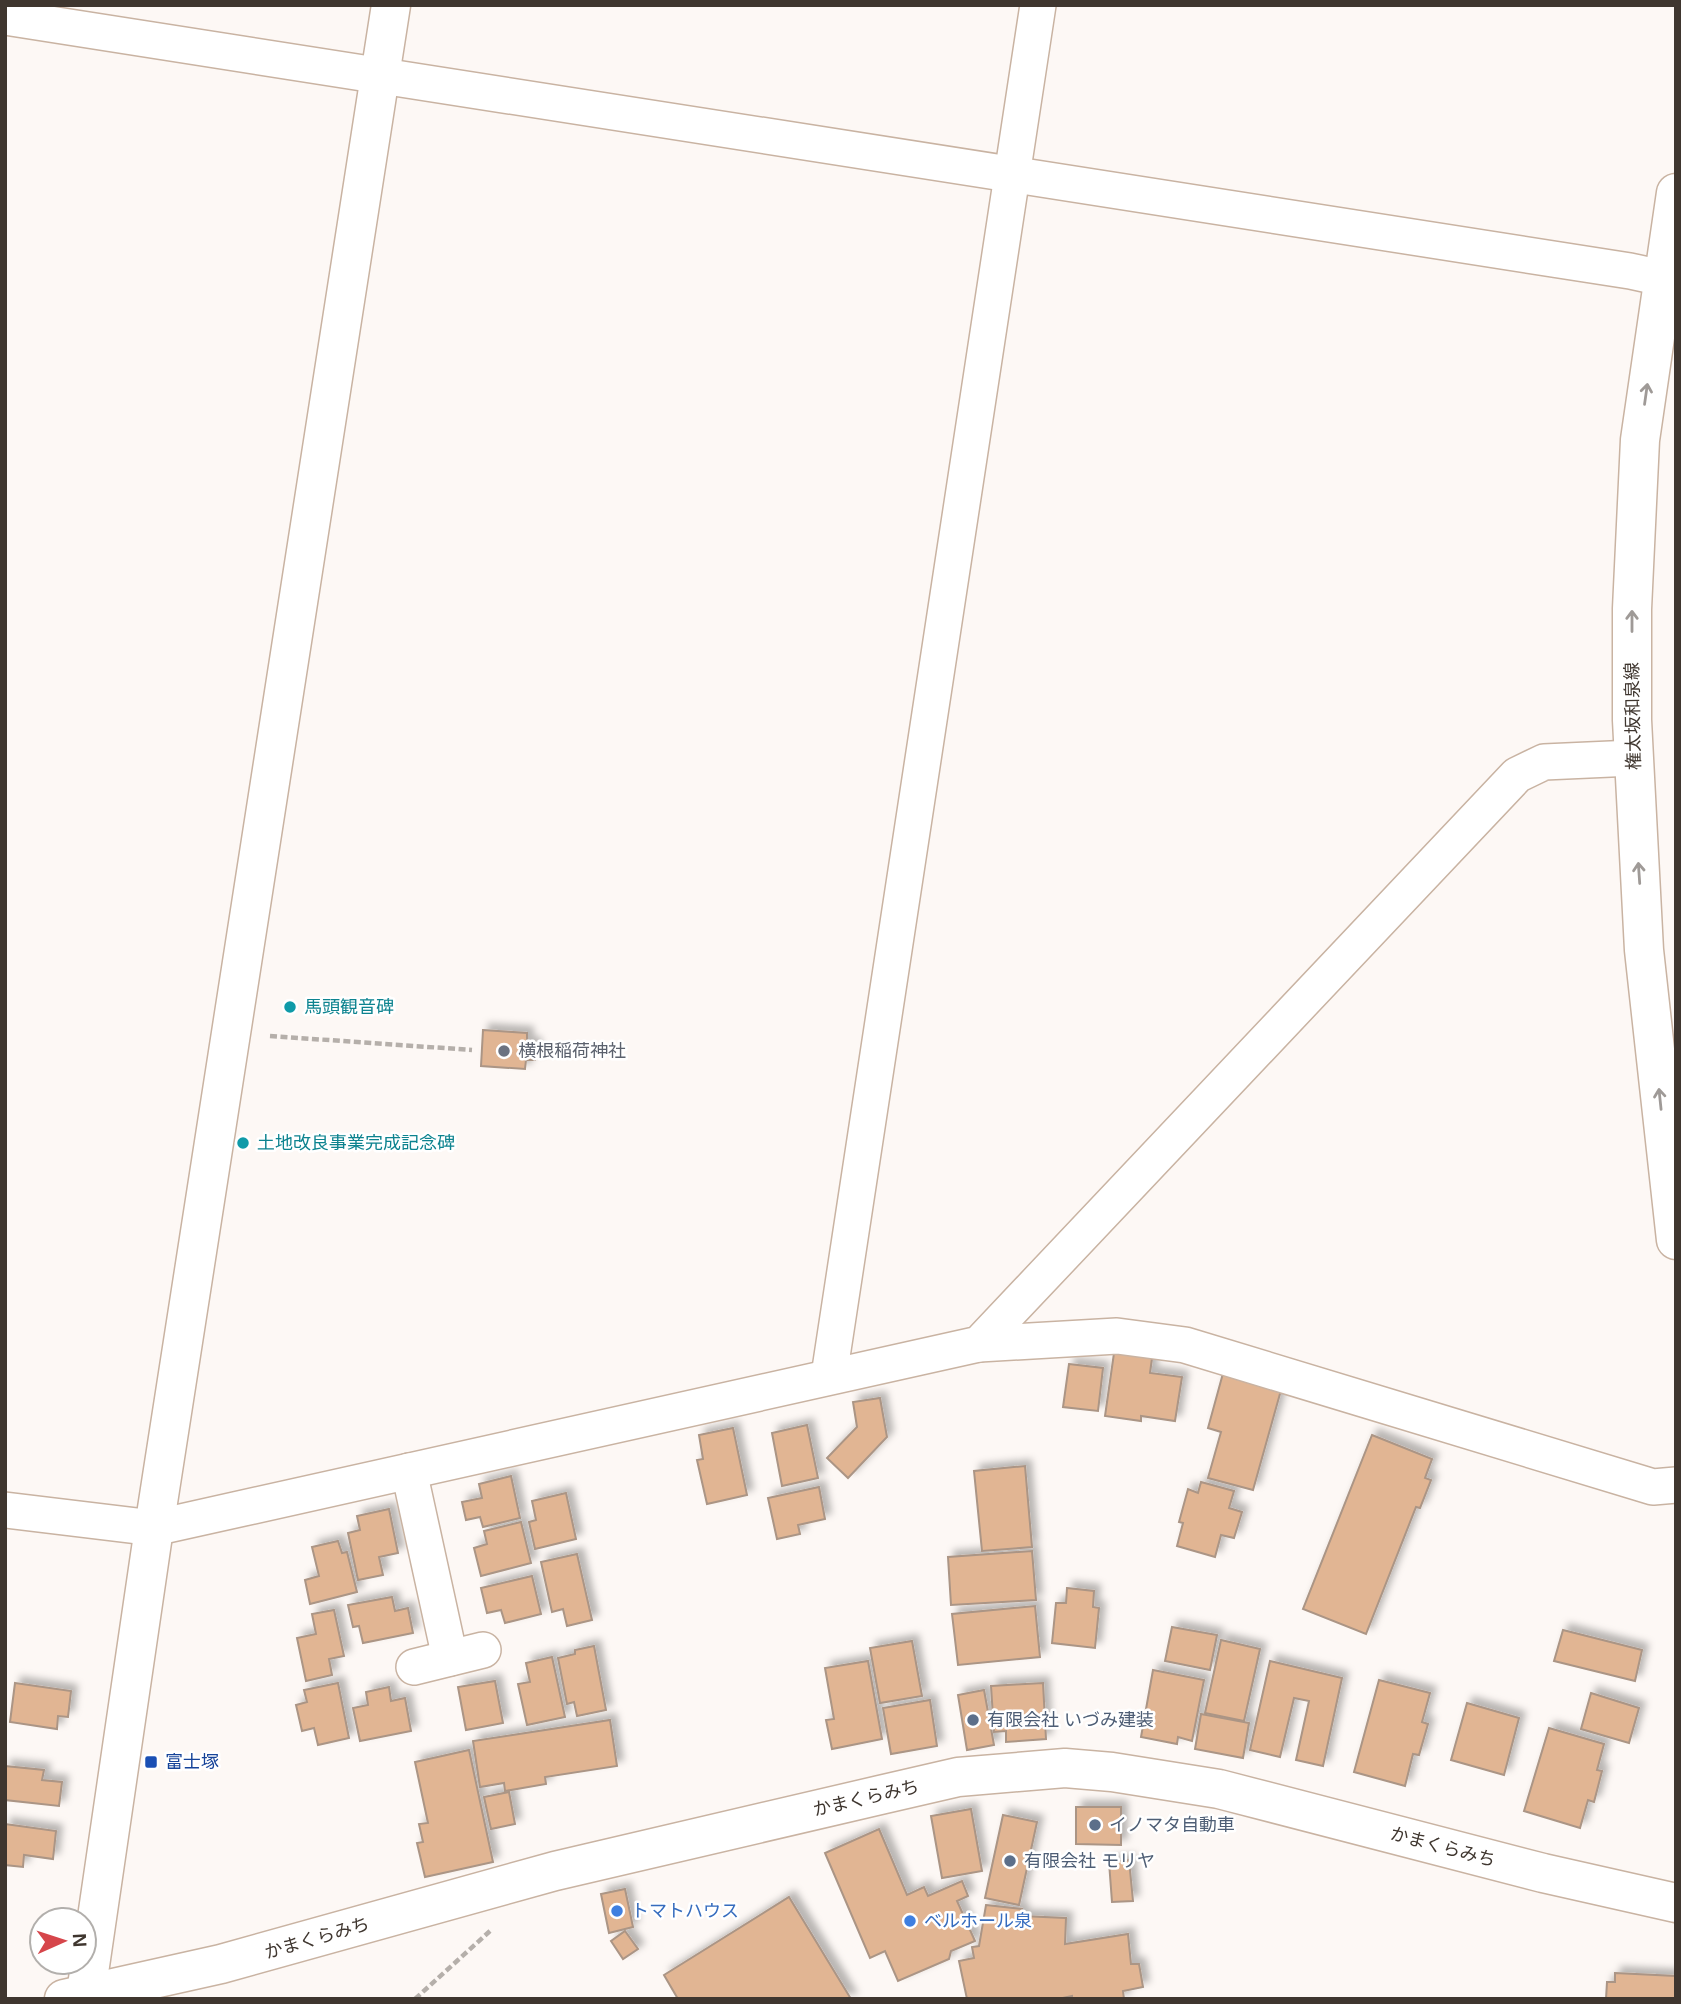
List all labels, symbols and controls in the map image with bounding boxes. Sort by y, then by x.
one-way arrow [1640,383,1653,406]
one-way arrow [1625,610,1639,633]
street label: 権太坂和泉線 [1622,662,1644,770]
one-way arrow [1632,862,1645,885]
place label: 馬頭観音碑 [304,997,394,1017]
marker: 馬頭観音碑 [282,999,298,1015]
place label: 横根稲荷神社 [518,1041,626,1061]
marker: 横根稲荷神社 [496,1043,512,1059]
one-way arrow [1654,1089,1667,1111]
place label: 土地改良事業完成記念碑 [257,1133,455,1153]
marker: 土地改良事業完成記念碑 [235,1135,251,1151]
place label: 有限会社 いづみ建装 [987,1710,1154,1730]
marker: 有限会社 いづみ建装 [965,1712,981,1728]
place label: 富士塚 [165,1752,219,1772]
marker: 富士塚 [143,1754,159,1770]
street label: かまくらみち [811,1776,921,1820]
place label: イノマタ自動車 [1109,1815,1235,1835]
marker: イノマタ自動車 [1087,1817,1103,1833]
street label: かまくらみち [1388,1823,1498,1871]
place label: 有限会社 モリヤ [1024,1851,1155,1871]
marker: 有限会社 モリヤ [1002,1853,1018,1869]
place label: トマトハウス [631,1901,739,1921]
marker: トマトハウス [609,1903,625,1919]
north arrow [28,1906,98,1976]
place label: ベルホール泉 [924,1911,1032,1931]
marker: ベルホール泉 [902,1913,918,1929]
street label: かまくらみち [262,1914,372,1962]
text: N [69,1933,90,1948]

